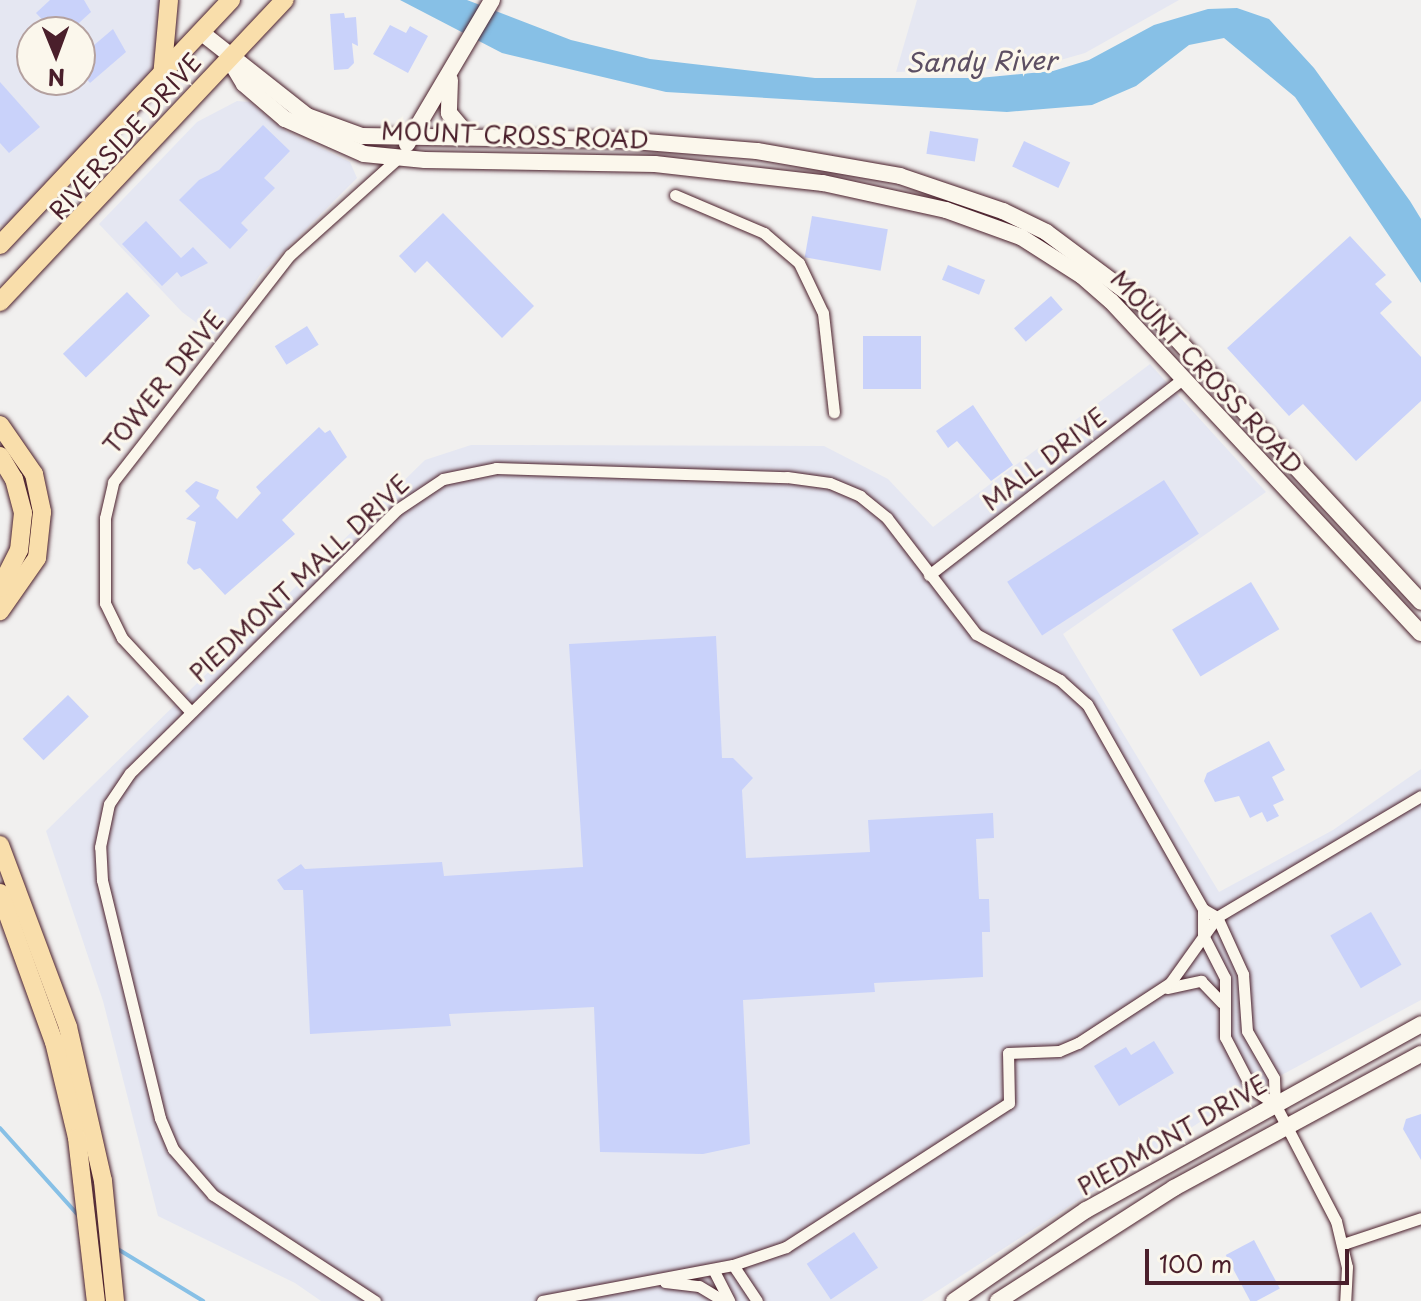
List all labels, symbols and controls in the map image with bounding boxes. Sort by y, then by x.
north arrow [16,16,96,96]
water label: Sandy River [905,44,1057,78]
street label: RIVERSIDE DRIVE [43,47,207,225]
text: N [47,62,65,95]
street label: MOUNT CROSS ROAD [381,116,649,154]
street label: MOUNT CROSS ROAD [1106,265,1308,479]
street label: TOWER DRIVE [98,306,228,458]
street label: MALL DRIVE [976,401,1112,517]
street label: PIEDMONT MALL DRIVE [183,468,415,688]
street label: PIEDMONT DRIVE [1072,1069,1272,1201]
scale bar [1149,1233,1353,1283]
text: 100 m [1159,1245,1232,1281]

